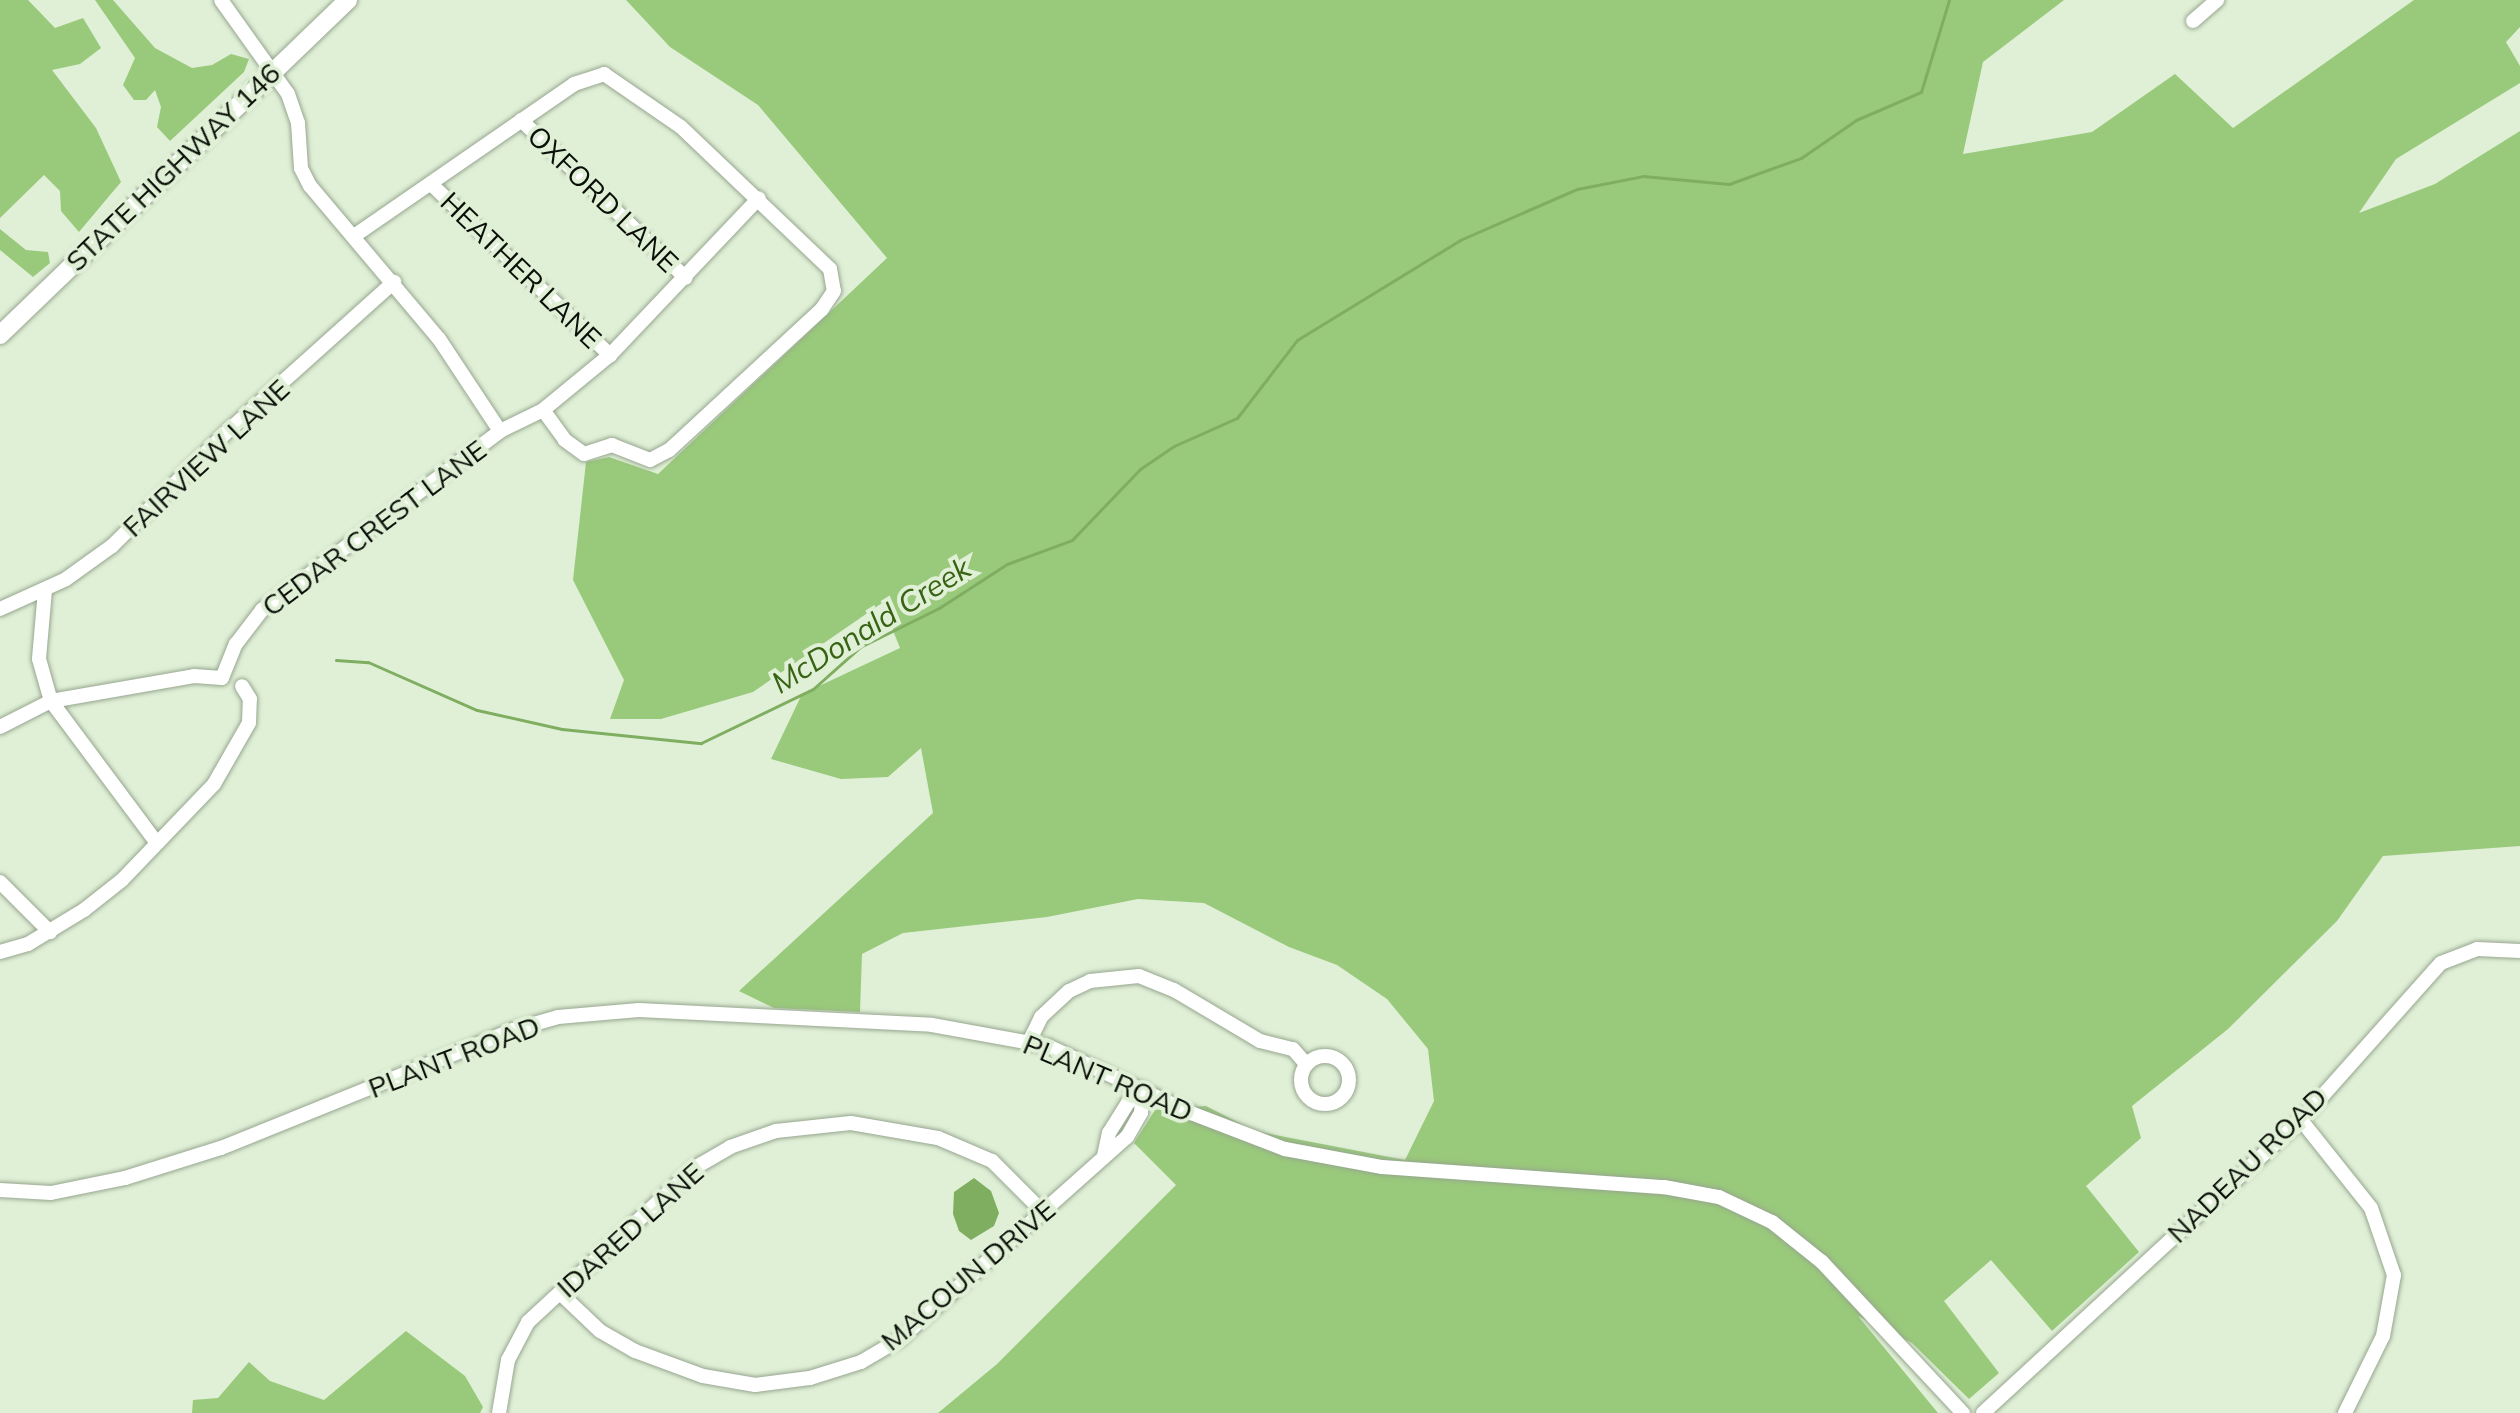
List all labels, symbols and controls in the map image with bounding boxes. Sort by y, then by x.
street label: STATE HIGHWAY 146 [59,56,287,278]
street label: OXFORD LANE [521,119,685,279]
street label: HEATHER LANE [434,185,608,355]
street label: FAIRVIEW LANE [116,372,296,544]
street label: CEDAR CREST LANE [255,433,493,623]
water label: McDonald Creek [765,549,977,701]
street label: PLANT ROAD [364,1009,544,1105]
street label: PLANT ROAD [1018,1027,1198,1129]
street label: NADEAU ROAD [2160,1080,2334,1250]
street label: IDARED LANE [550,1156,710,1304]
street label: MACOUN DRIVE [874,1193,1062,1357]

